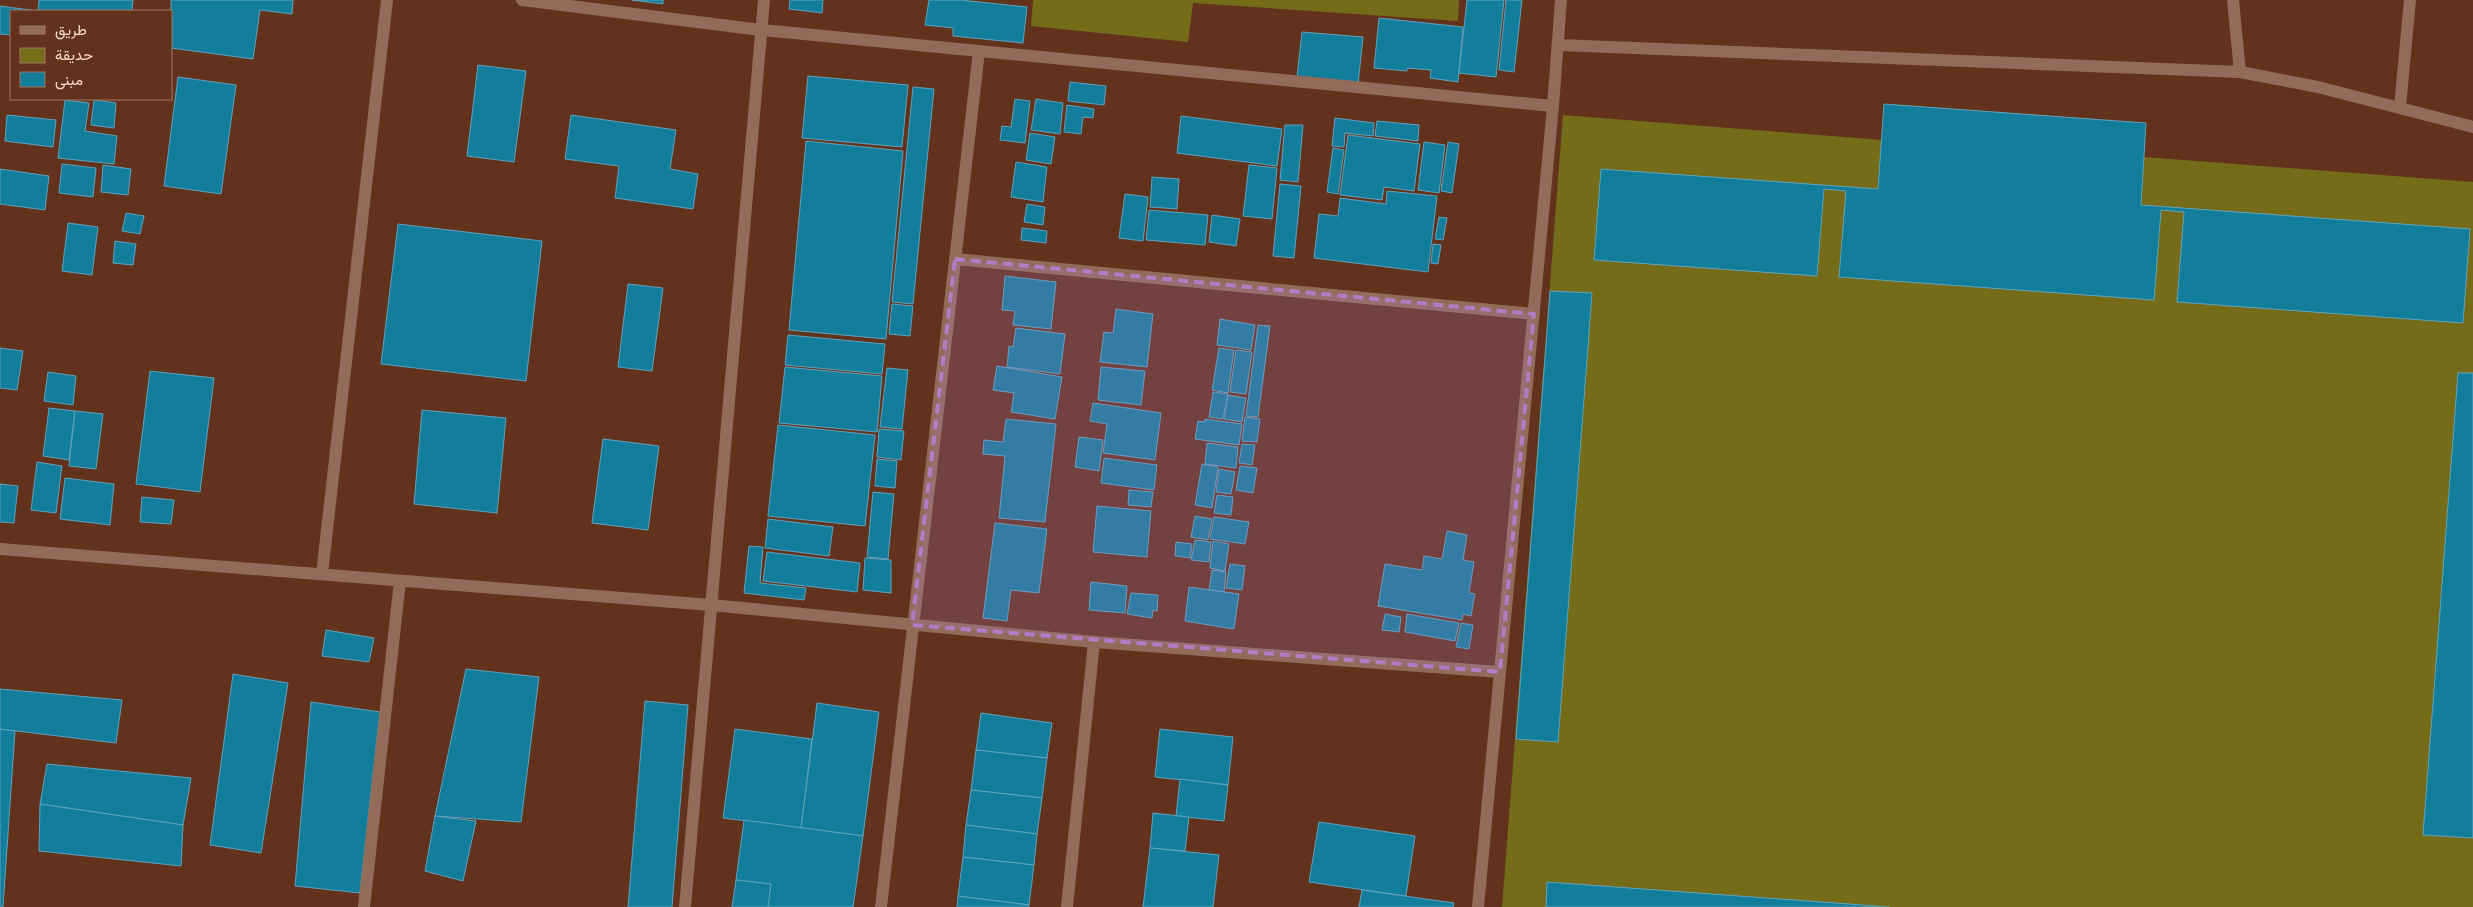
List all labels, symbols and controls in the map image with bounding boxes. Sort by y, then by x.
legend [10,10,172,100]
text: طريق [55,21,87,40]
text: حديقة [55,46,93,64]
text: مبنى [55,71,83,90]

